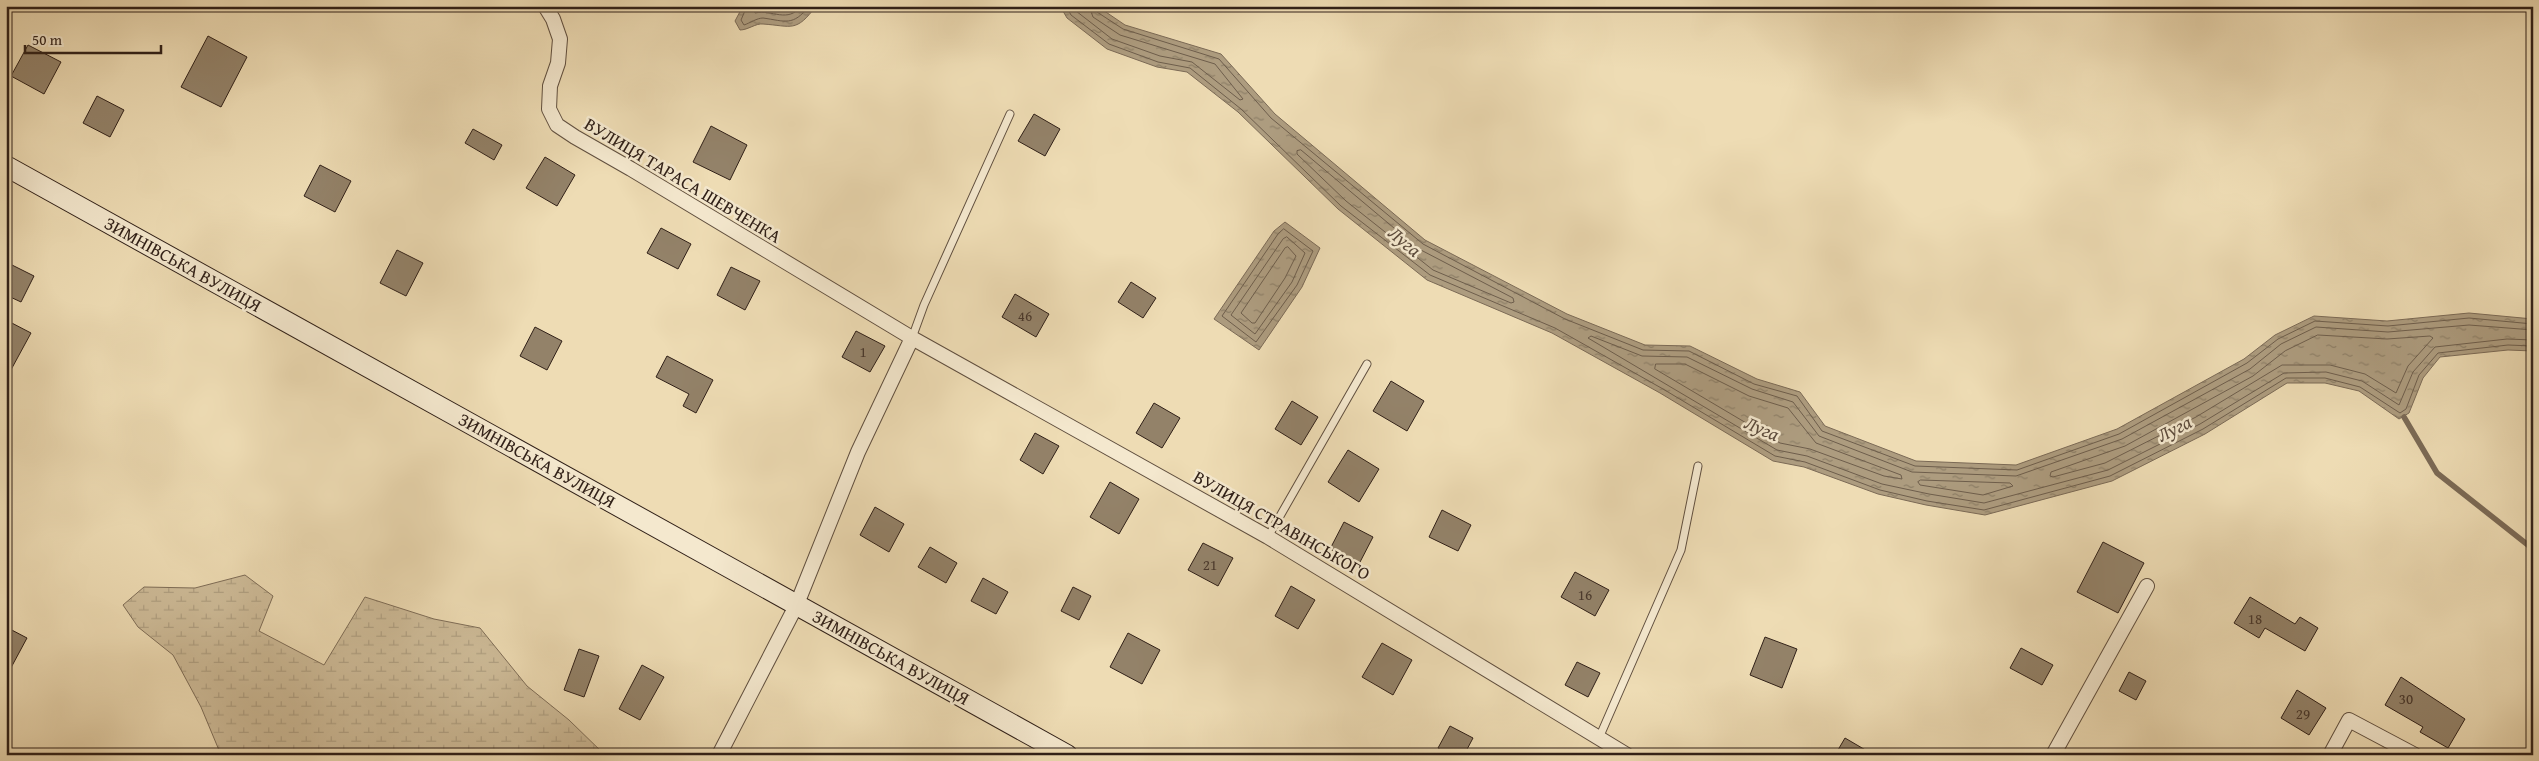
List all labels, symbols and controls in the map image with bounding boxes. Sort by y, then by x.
scale bar [25,22,161,54]
text: 50 m [32,29,63,50]
street label: ВУЛИЦЯ ТАРАСА ШЕВЧЕНКА [579,110,787,250]
street label: ЗИМНІВСЬКА ВУЛИЦЯ [100,210,267,319]
water label: Луга [1382,219,1428,263]
house number: 46 [1018,305,1032,326]
house number: 1 [859,341,867,362]
street label: ЗИМНІВСЬКА ВУЛИЦЯ [454,406,621,515]
water label: Луга [2152,407,2196,449]
water label: Луга [1740,408,1784,448]
street label: ВУЛИЦЯ СТРАВІНСЬКОГО [1188,463,1376,587]
house number: 21 [1203,554,1217,575]
house number: 16 [1578,584,1592,605]
street label: ЗИМНІВСЬКА ВУЛИЦЯ [808,603,975,712]
house number: 18 [2248,608,2262,629]
house number: 30 [2399,688,2413,709]
house number: 29 [2296,703,2310,724]

